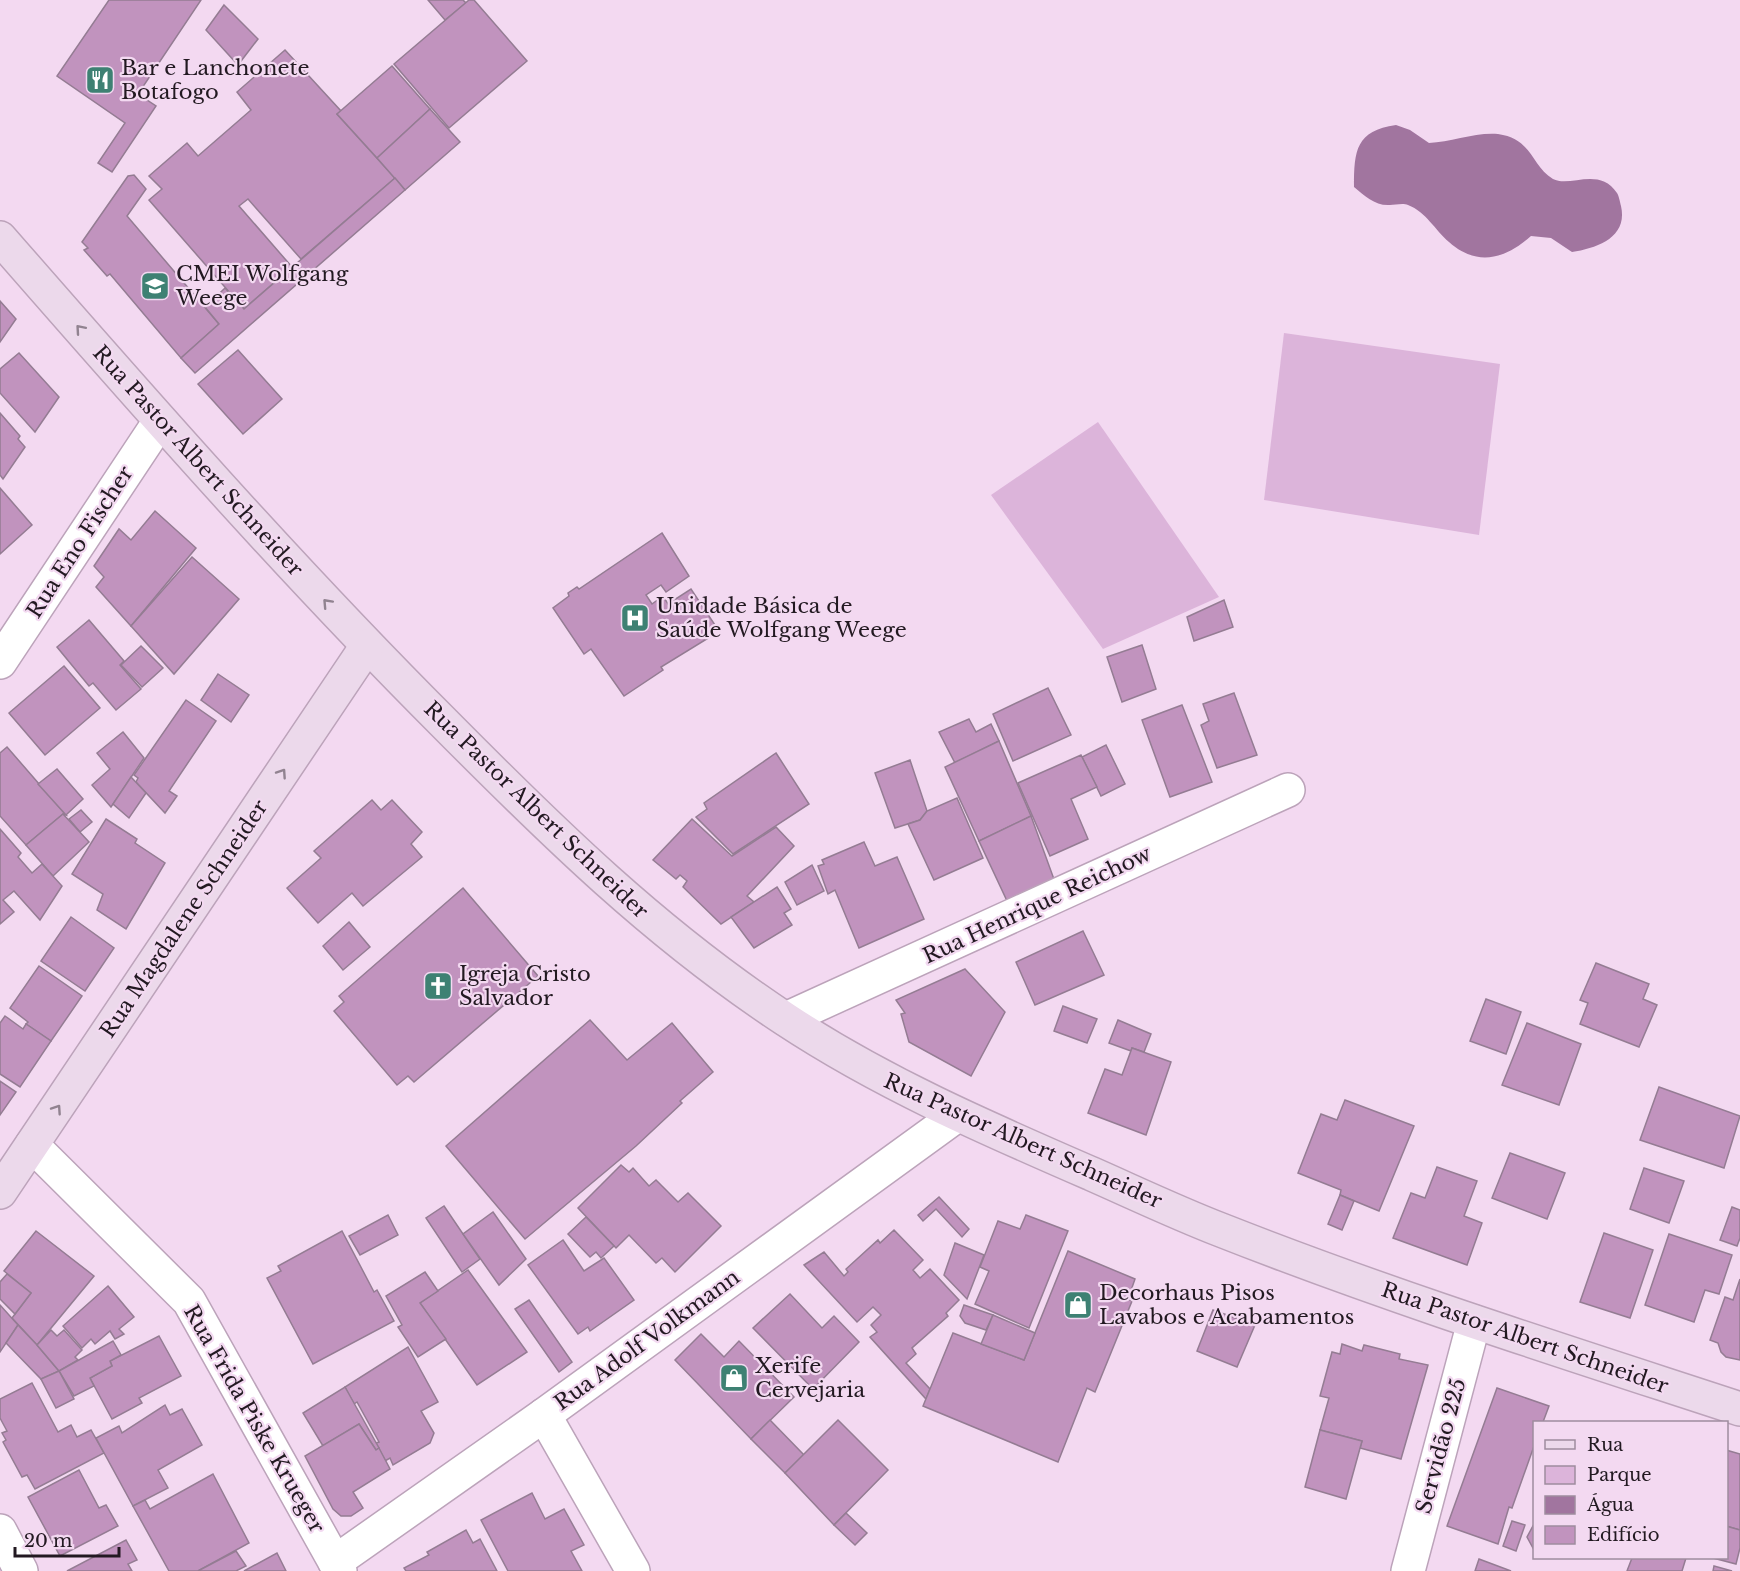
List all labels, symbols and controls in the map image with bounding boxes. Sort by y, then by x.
place label: Bar e Lanchonete Botafogo [121,55,310,105]
restaurant icon: Bar e Lanchonete Botafogo [84,64,116,96]
place label: CMEI Wolfgang Weege [175,261,349,311]
school or university icon: CMEI Wolfgang Weege [139,270,171,302]
one-way arrow [76,325,87,336]
street label: Rua Pastor Albert Schneider [87,340,309,582]
street label: Rua Eno Fischer [21,461,139,623]
place label: Unidade Básica de Saúde Wolfgang Weege [656,593,907,643]
one-way arrow [323,600,334,610]
hospital icon: Unidade Básica de Saúde Wolfgang Weege [619,602,651,634]
street label: Rua Pastor Albert Schneider [418,696,654,924]
one-way arrow [275,768,286,779]
street label: Rua Magdalene Schneider [95,795,273,1043]
street label: Rua Henrique Reichow [919,841,1155,969]
place label: Igreja Cristo Salvador [459,961,591,1011]
church icon: Igreja Cristo Salvador [422,970,454,1002]
street label: Rua Pastor Albert Schneider [880,1068,1166,1214]
one-way arrow [49,1105,61,1115]
street label: Rua Adolf Volkmann [549,1264,745,1416]
street label: Rua Pastor Albert Schneider [1378,1277,1672,1399]
place label: Decorhaus Pisos Lavabos e Acabamentos [1099,1280,1354,1330]
shop icon: Decorhaus Pisos Lavabos e Acabamentos [1062,1289,1094,1321]
street label: Rua Frida Piske Krueger [178,1300,330,1538]
place label: Xerife Cervejaria [755,1353,865,1403]
shop icon: Xerife Cervejaria [718,1362,750,1394]
street label: Servidão 225 [1410,1376,1472,1516]
legend [1533,1421,1728,1559]
text: Rua [1587,1434,1623,1456]
text: Parque [1587,1464,1652,1486]
text: Água [1586,1493,1634,1516]
scale bar [15,1520,118,1558]
text: Edifício [1587,1524,1660,1546]
text: 20 m [24,1530,72,1552]

